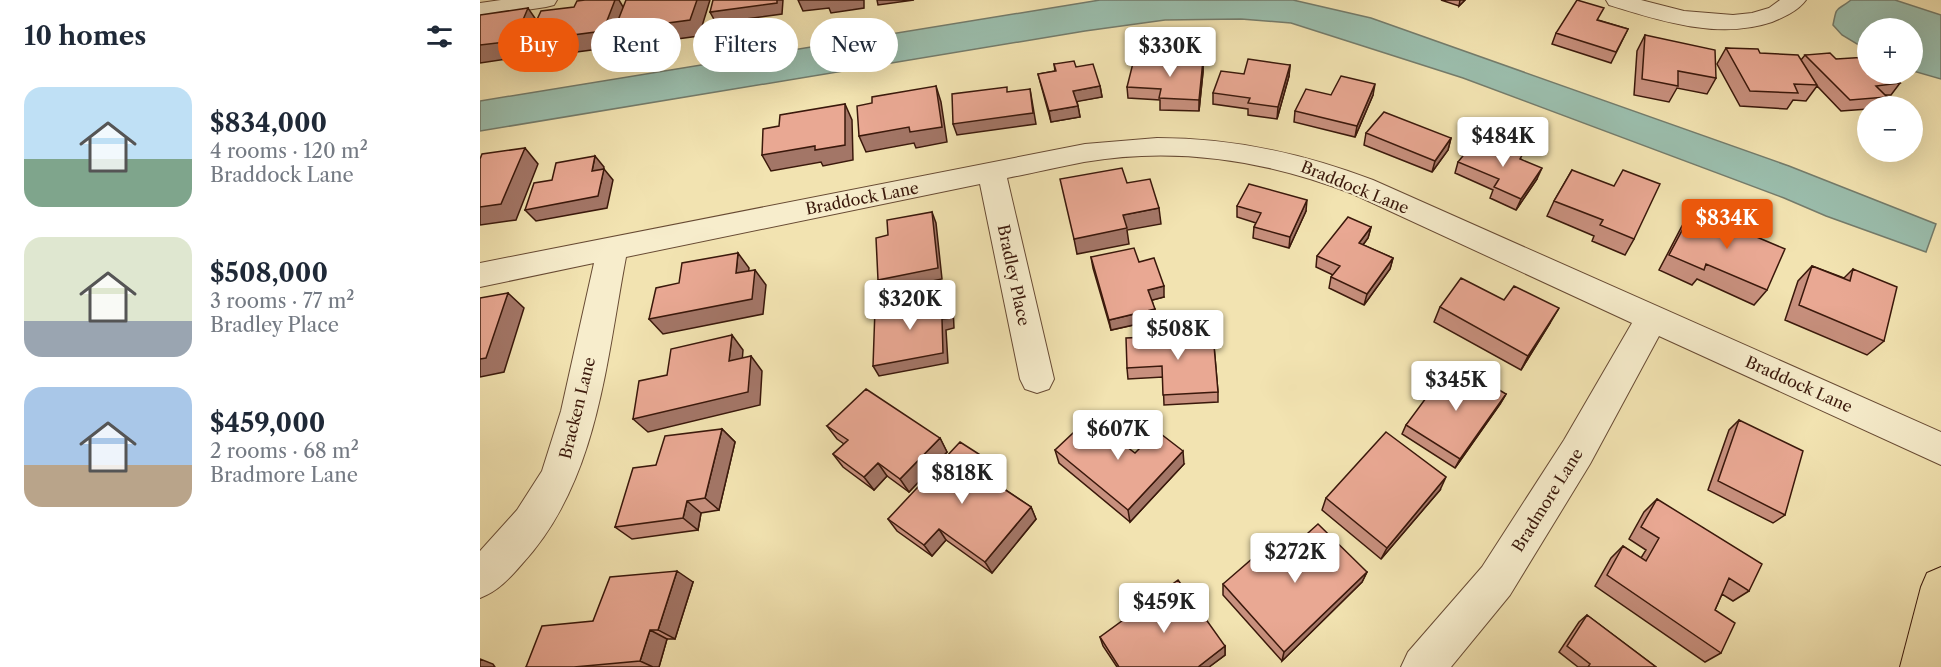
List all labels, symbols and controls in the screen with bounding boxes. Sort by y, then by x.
chip: Buy [498,18,579,72]
chip: Rent [591,18,681,72]
chip: Filters [693,18,798,72]
chip: New [810,18,898,72]
map controls [1857,18,1923,162]
button: + [1857,18,1923,84]
text: 10 homes [24,20,146,52]
icon: filters [423,20,456,53]
pin: $330K [1128,27,1212,78]
text: $330K [1139,34,1201,58]
button: − [1857,96,1923,162]
text: $834,000 [210,107,327,139]
icon: home [72,111,144,183]
pin: $484K [1461,117,1545,168]
text: $484K [1471,124,1535,148]
text: 4 rooms · 120 m² [210,139,368,163]
street label: Braddock Lane [1298,156,1412,218]
text: Braddock Lane [210,163,354,187]
street label: Braddock Lane [804,177,920,219]
pin: $834K [1685,199,1769,250]
text: $834K [1696,206,1758,230]
street label: Bradley Place [993,222,1035,328]
text: $508,000 [210,257,328,289]
icon: home [72,261,144,333]
pin: $320K [868,280,952,331]
text: $320K [879,287,942,311]
text: 3 rooms · 77 m² [210,289,354,313]
pin: $508K [1136,310,1220,361]
text: Bradley Place [210,313,339,337]
text: $508K [1146,317,1210,341]
street label: Braddock Lane [1742,351,1856,417]
street label: Bracken Lane [555,355,599,461]
pin: $345K [1414,361,1498,412]
text: $345K [1425,368,1487,392]
text: $459,000 [210,407,325,439]
pin: $607K [1076,410,1160,461]
icon: home [72,411,144,483]
text: $607K [1087,417,1149,441]
text: 2 rooms · 68 m² [210,439,359,463]
street label: Bradmore Lane [1507,445,1587,555]
pin: $818K [920,454,1004,505]
text: $818K [932,461,992,485]
text: Bradmore Lane [210,463,358,487]
pin: $272K [1253,533,1337,584]
text: $272K [1264,540,1326,564]
pin: $459K [1122,583,1206,634]
text: $459K [1133,590,1195,614]

